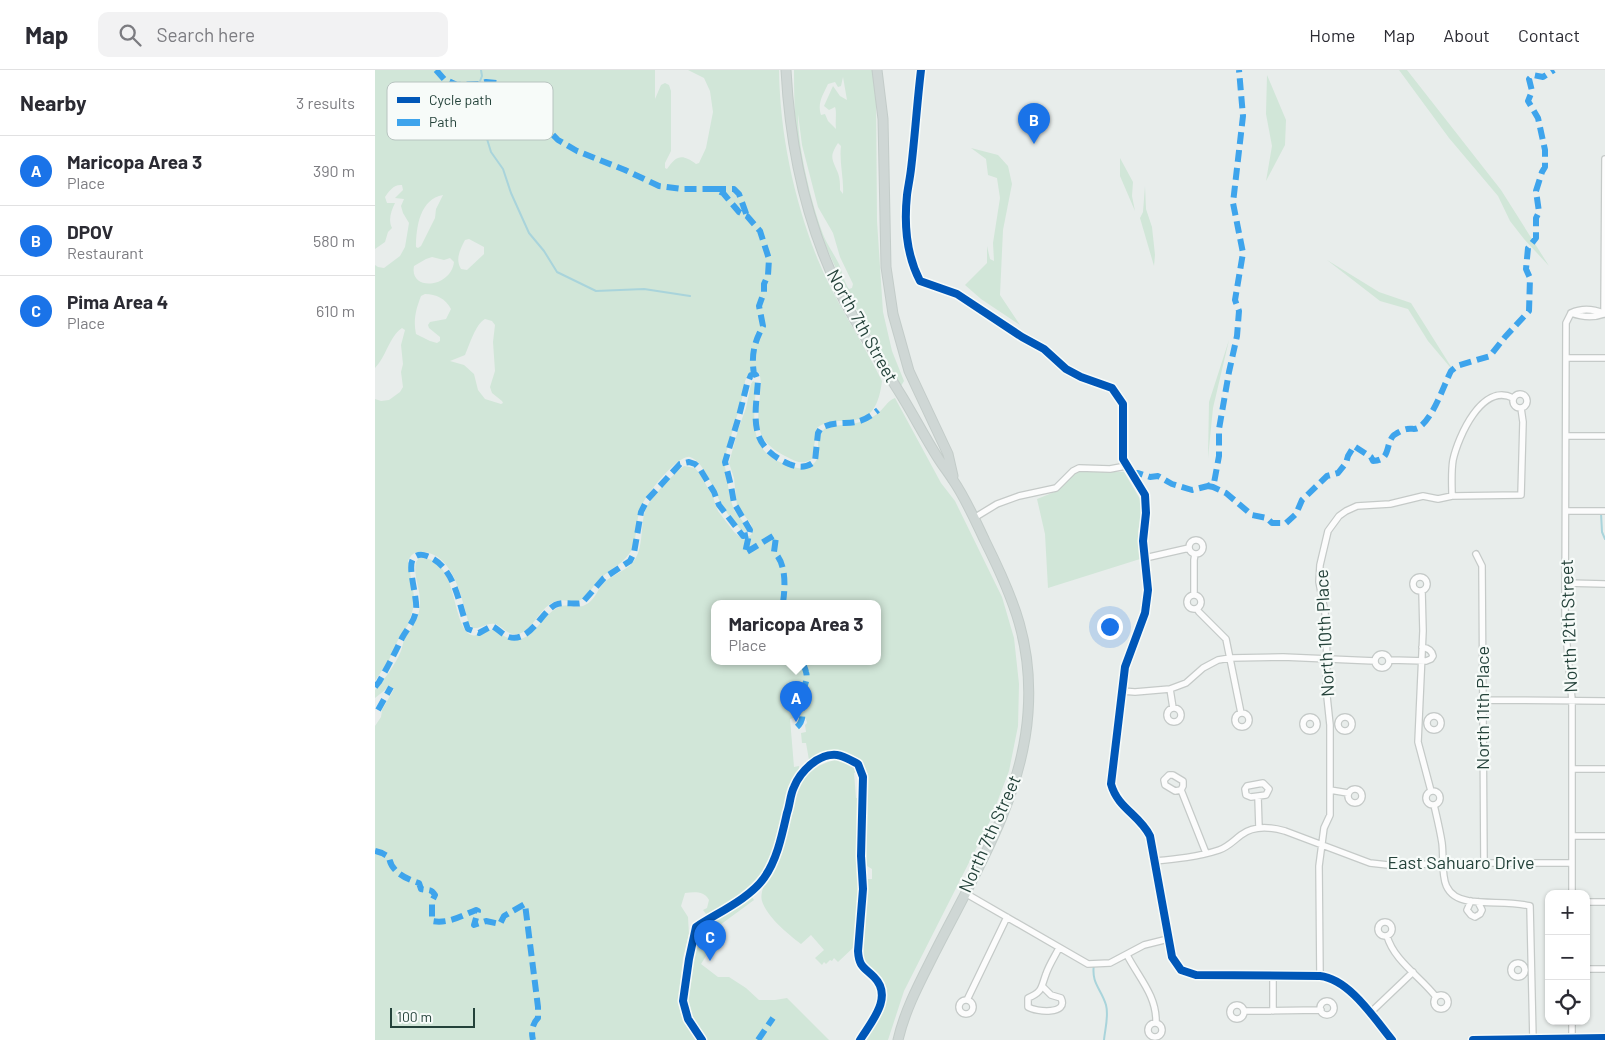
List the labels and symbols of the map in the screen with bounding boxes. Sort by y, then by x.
legend [387,82,553,140]
text: Cycle path [429,91,492,108]
pin: B [1018,103,1050,144]
text: Path [429,113,457,130]
street label: North 7th Street [823,265,903,386]
street label: North 12th Street [1555,559,1581,693]
street label: North 10th Place [1310,569,1338,697]
your location [1097,614,1123,640]
street label: North 11th Place [1471,646,1493,770]
pin: A [780,681,812,722]
street label: North 7th Street [953,771,1025,896]
street label: East Sahuaro Drive [1387,851,1535,873]
pin: C [694,920,726,961]
scale bar [390,1005,475,1028]

